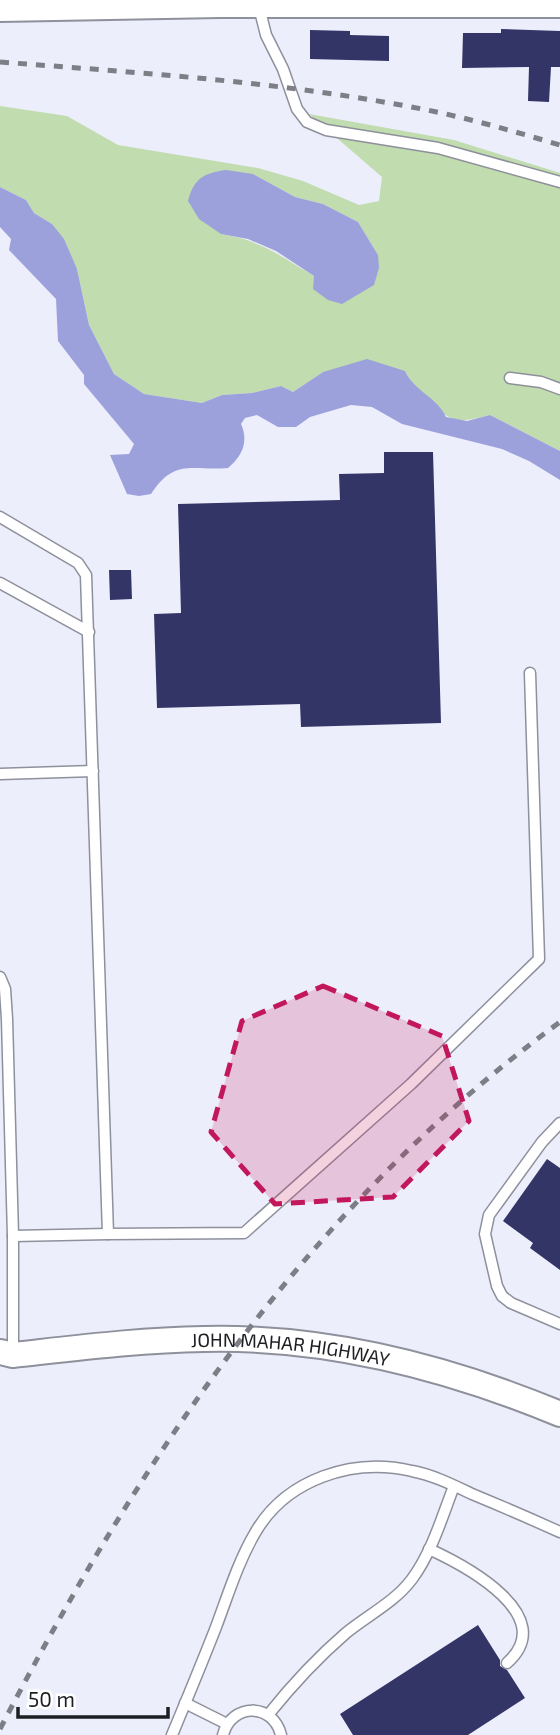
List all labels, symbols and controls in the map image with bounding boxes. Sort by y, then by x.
street label: JOHN MAHAR HIGHWAY [191,1327,392,1370]
scale bar [18,1676,168,1720]
text: 50 m [28,1686,75,1711]

